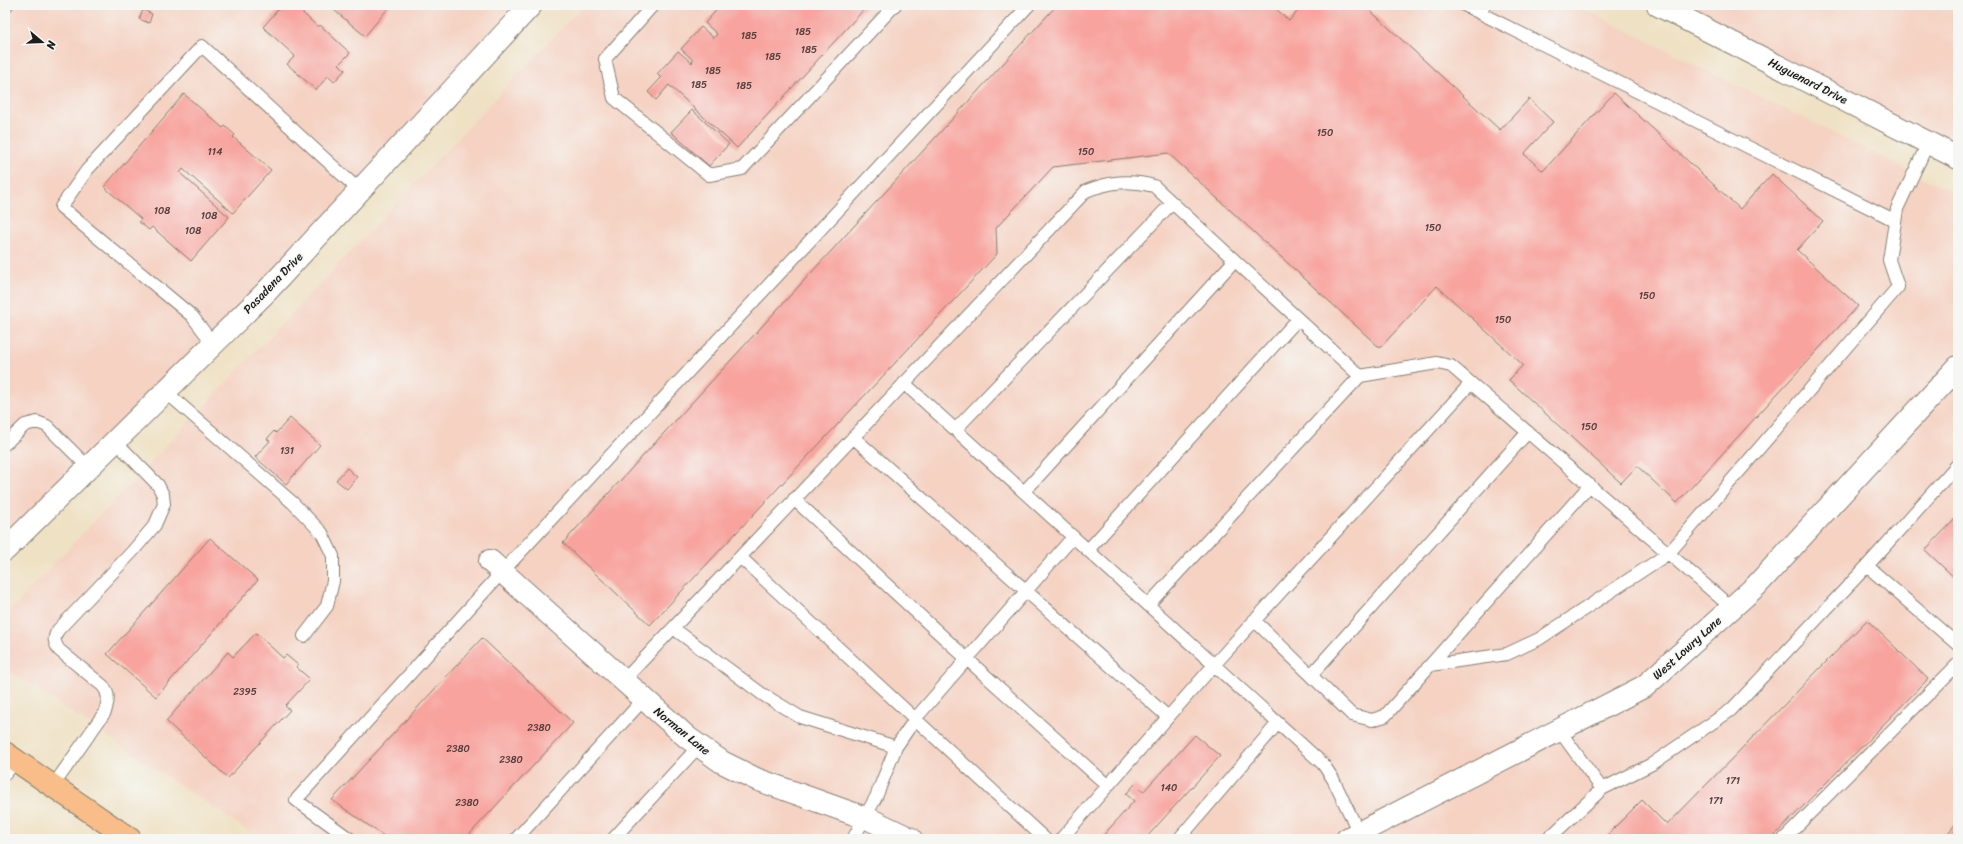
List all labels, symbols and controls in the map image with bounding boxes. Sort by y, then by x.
north arrow [22,22,62,62]
house number: 185 [795,23,811,41]
house number: 185 [741,27,757,45]
text: N [41,37,62,52]
house number: 185 [801,41,817,59]
house number: 185 [765,48,781,66]
street label: Huguenard Drive [1764,51,1852,111]
house number: 185 [705,62,721,80]
house number: 185 [691,76,707,94]
house number: 185 [736,77,752,95]
house number: 150 [1317,124,1333,142]
house number: 114 [208,143,222,161]
house number: 150 [1078,143,1094,161]
house number: 108 [154,202,170,220]
house number: 108 [201,207,217,225]
house number: 150 [1425,219,1441,237]
house number: 108 [185,222,201,240]
street label: Pasadena Drive [238,247,309,319]
house number: 150 [1639,287,1655,305]
house number: 150 [1495,311,1511,329]
house number: 150 [1581,418,1597,436]
house number: 131 [280,442,294,460]
street label: West Lowry Lane [1647,610,1727,686]
house number: 2395 [233,683,257,701]
street label: Norman Lane [648,701,716,761]
house number: 2380 [527,719,551,737]
house number: 2380 [446,740,470,758]
house number: 2380 [499,751,523,769]
house number: 171 [1726,772,1740,790]
house number: 140 [1161,779,1177,797]
house number: 171 [1709,792,1723,810]
house number: 2380 [455,794,479,812]

